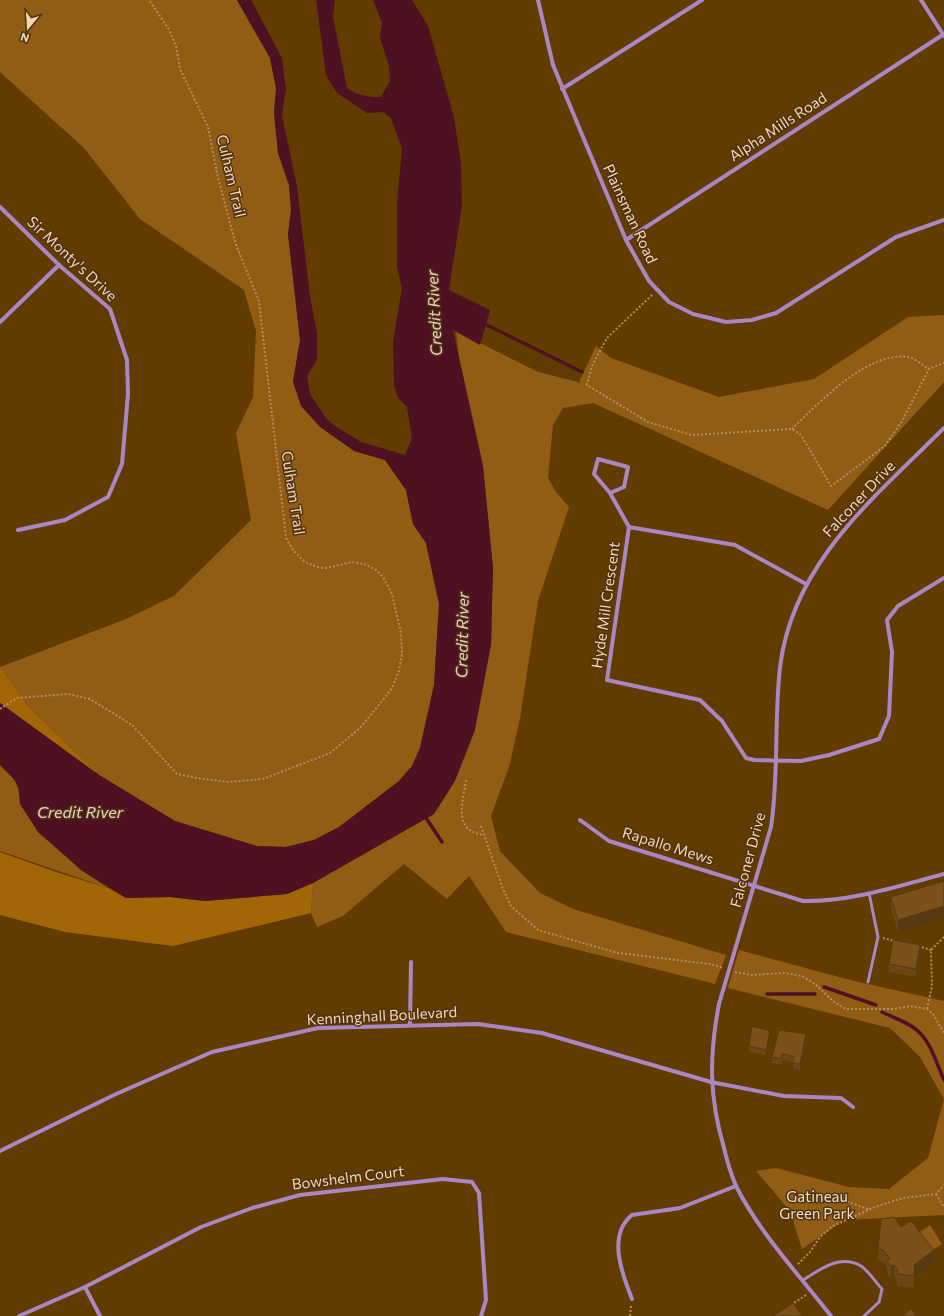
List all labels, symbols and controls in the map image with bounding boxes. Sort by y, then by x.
north arrow [8,8,48,48]
text: N [19,31,31,45]
street label: Alpha Mills Road [725,88,830,164]
street label: Culham Trail [214,133,250,219]
street label: Plainsman Road [600,161,662,266]
street label: Sir Monty's Drive [24,212,121,305]
water label: Credit River [422,269,445,357]
street label: Culham Trail [278,450,309,536]
street label: Falconer Drive [818,456,898,540]
street label: Hyde Mill Crescent [587,540,623,669]
water label: Credit River [451,591,472,678]
water label: Credit River [37,802,124,821]
street label: Falconer Drive [726,810,768,909]
street label: Rapallo Mews [620,823,716,868]
street label: Kenninghall Boulevard [306,1002,458,1028]
street label: Bowshelm Court [291,1161,405,1193]
park label: Gatineau Green Park [779,1187,855,1222]

